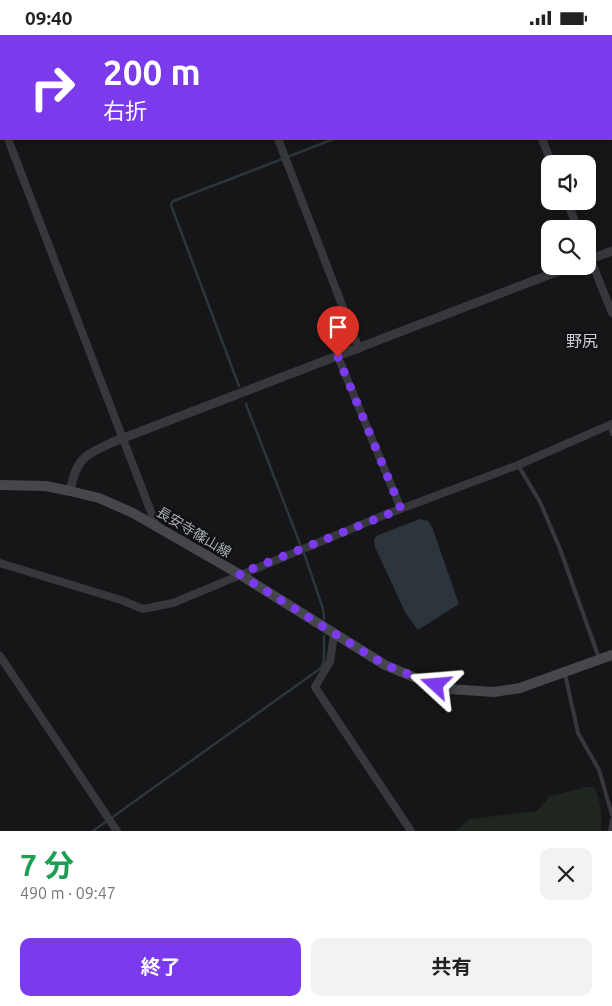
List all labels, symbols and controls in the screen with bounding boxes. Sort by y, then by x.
text: 09:40 [25,7,73,29]
text: 200 m [103,52,201,92]
icon: right [20,55,85,120]
text: 右折 [103,98,147,123]
map controls [541,155,596,275]
button: sound [541,155,596,210]
button: search [541,220,596,275]
pin [317,306,359,357]
icon: arrive [324,313,352,341]
district label: 野尻 [566,332,598,350]
street label: 長安寺篠山線 [154,504,234,560]
position arrow [409,658,461,710]
text: 7 分 [20,848,74,882]
button: close [540,848,592,900]
text: 490 m · 09:47 [20,884,116,902]
button: 終了 [20,938,301,996]
button: 共有 [311,938,592,996]

